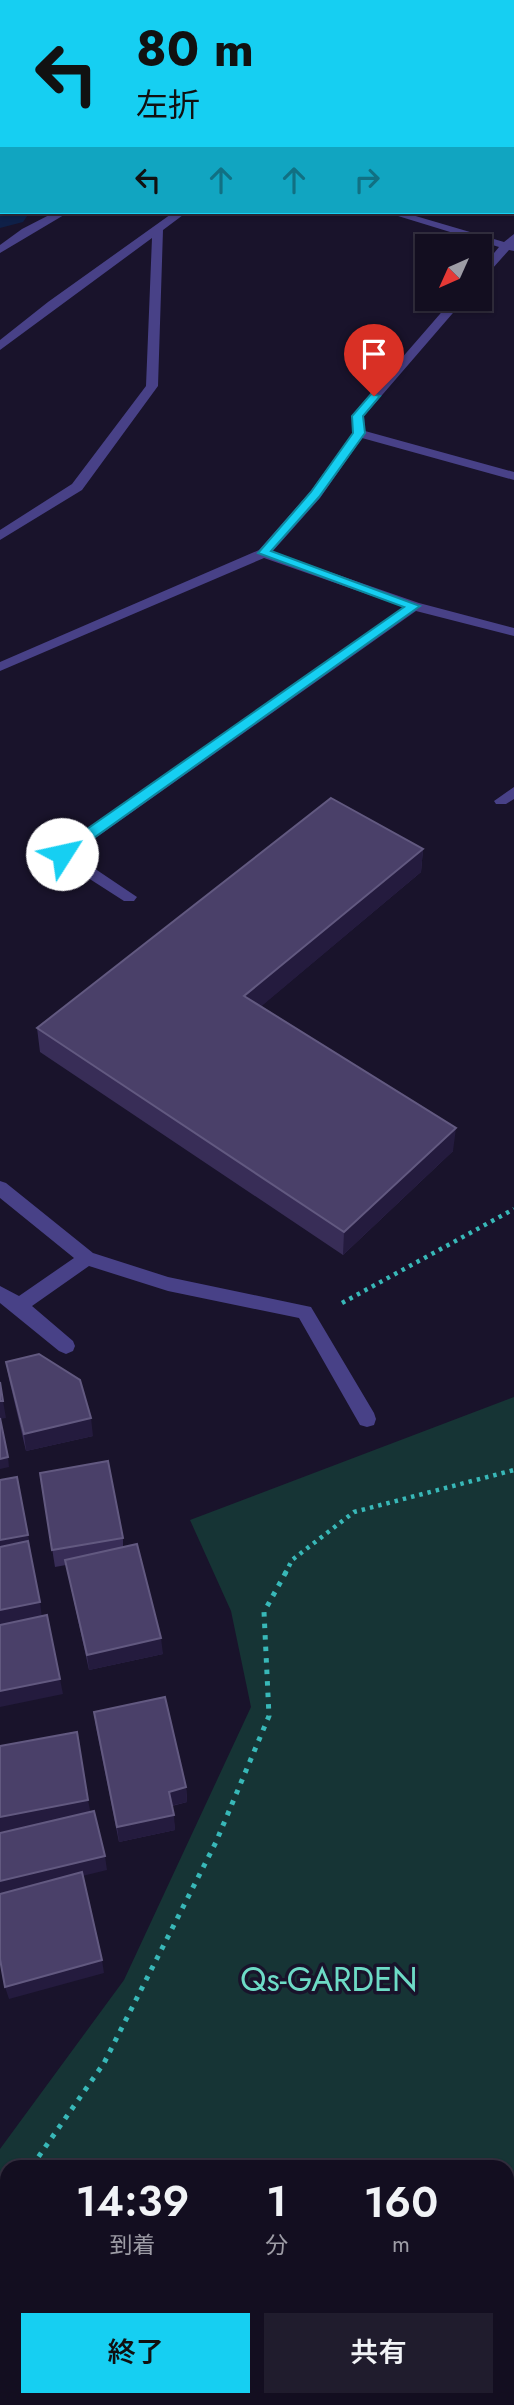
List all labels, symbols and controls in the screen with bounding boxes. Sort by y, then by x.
text: 80 m [136,14,254,84]
icon: left [21,28,112,119]
text: 左折 [136,82,200,128]
icon: left [129,161,167,199]
icon: ahead [202,161,240,199]
icon: ahead [275,161,313,199]
icon: right [348,161,386,199]
north arrow [415,234,492,312]
map controls [415,234,492,311]
pin [344,324,404,396]
icon: arrive [355,335,393,373]
position arrow [25,817,99,891]
park label: Qs-GARDEN [240,1956,418,2003]
text: 14:39 [76,2171,189,2232]
text: 1 [266,2171,287,2232]
text: 160 [364,2172,438,2233]
text: m [392,2227,410,2261]
text: 到着 [110,2228,156,2262]
text: 分 [265,2228,288,2262]
button: 終了 [21,2313,250,2393]
button: 共有 [264,2313,493,2393]

